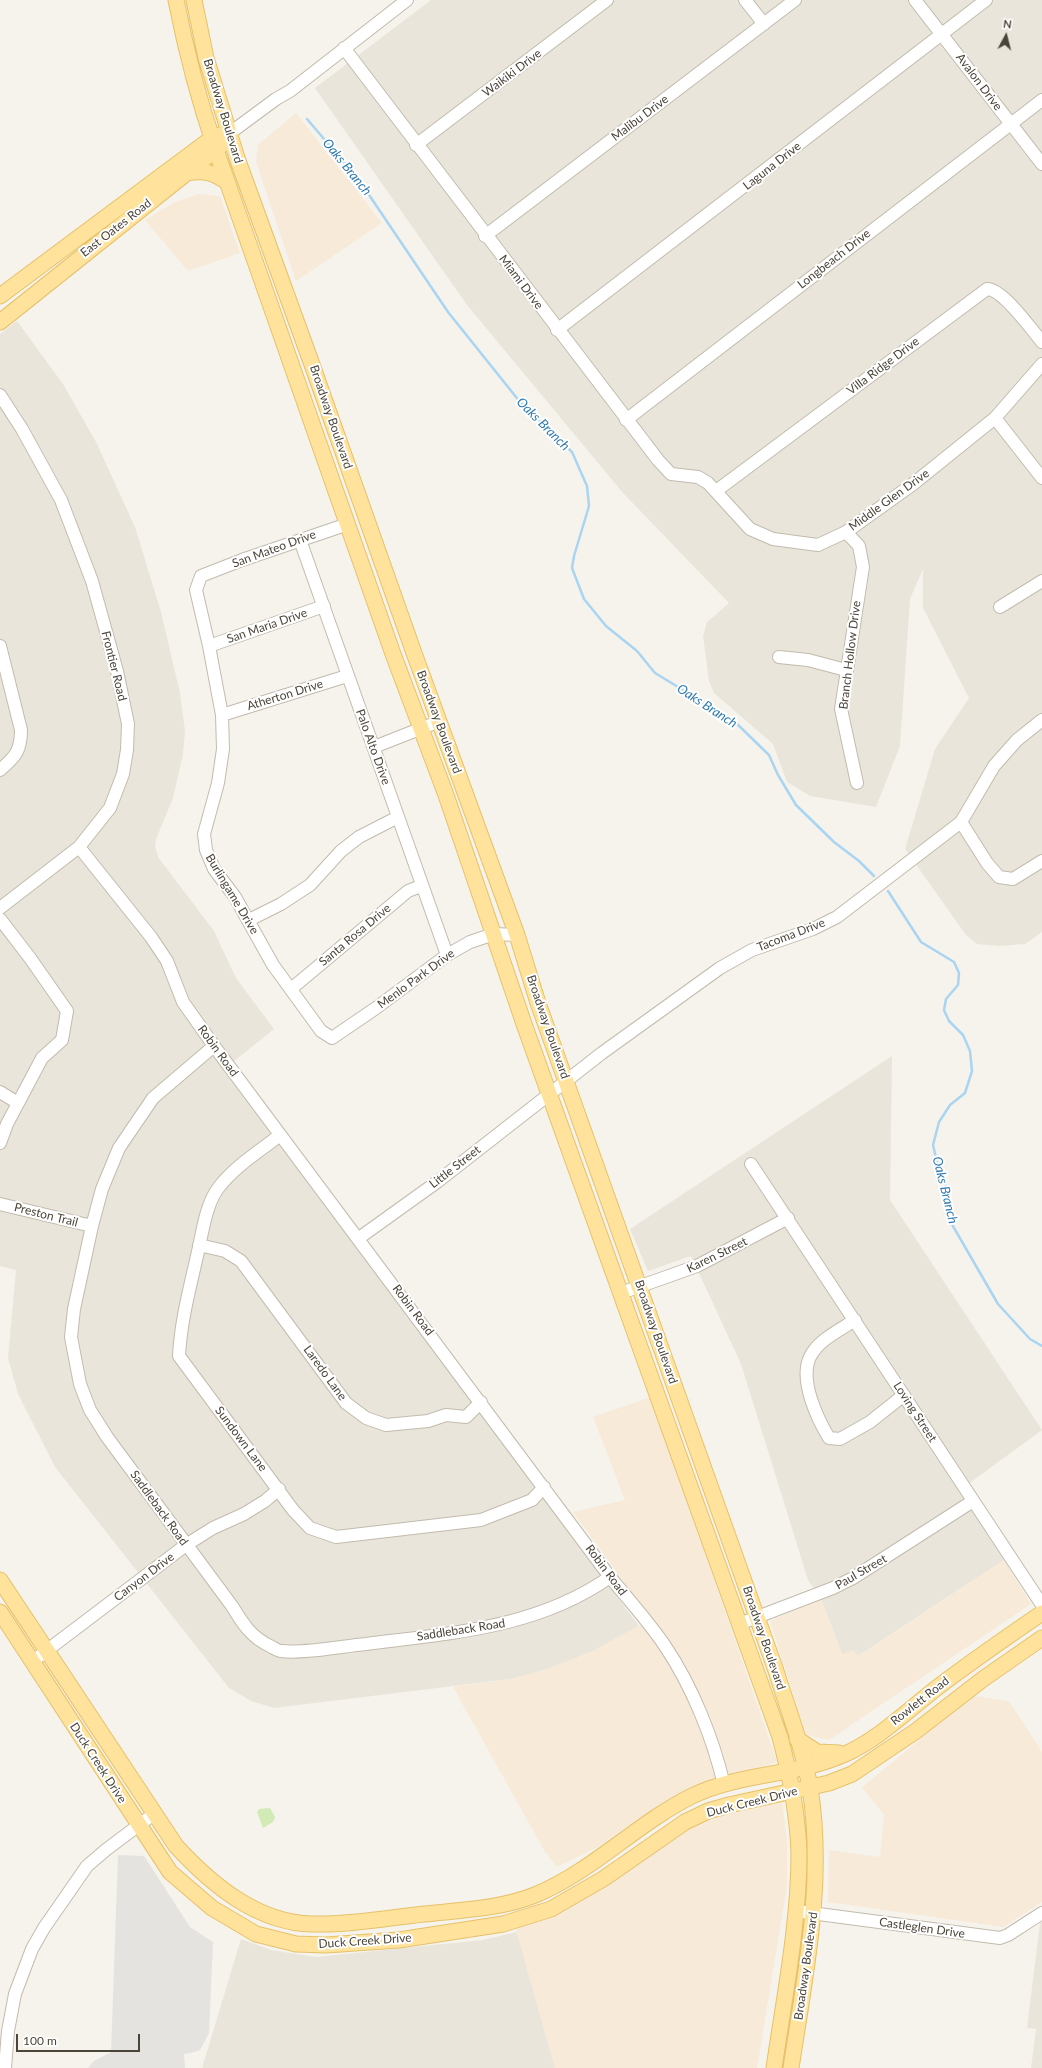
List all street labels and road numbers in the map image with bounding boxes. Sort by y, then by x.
street label: Waikiki Drive [480,46,544,100]
street label: Avalon Drive [953,51,1005,113]
street label: Broadway Boulevard [200,57,246,165]
street label: Malibu Drive [609,92,671,144]
street label: Laguna Drive [740,139,804,193]
street label: East Oates Road [78,196,154,260]
street label: Longbeach Drive [795,226,873,292]
street label: Miami Drive [496,252,546,312]
street label: Villa Ridge Drive [844,334,922,398]
street label: Broadway Boulevard [306,363,356,471]
street label: Middle Glen Drive [846,466,932,534]
street label: San Mateo Drive [230,527,318,571]
street label: Branch Hollow Drive [836,600,864,710]
street label: San Maria Drive [225,606,309,646]
street label: Frontier Road [98,630,130,702]
street label: Broadway Boulevard [414,668,464,776]
street label: Atherton Drive [245,677,325,713]
street label: Palo Alto Drive [353,707,393,787]
street label: Burlingame Drive [202,851,262,937]
street label: Santa Rosa Drive [316,901,394,969]
street label: Tacoma Drive [755,915,827,955]
street label: Menlo Park Drive [375,946,457,1012]
street label: Broadway Boulevard [523,973,573,1081]
street label: Robin Road [195,1023,241,1079]
street label: Little Street [427,1143,483,1191]
street label: Preston Trail [13,1200,79,1230]
street label: Karen Street [684,1234,750,1276]
street label: Broadway Boulevard [631,1278,681,1386]
street label: Robin Road [389,1282,437,1338]
street label: Laredo Lane [300,1343,350,1403]
street label: Loving Street [890,1379,940,1445]
street label: Sundown Lane [212,1404,270,1474]
street label: Saddleback Road [127,1468,191,1548]
street label: Robin Road [582,1542,630,1598]
street label: Canyon Drive [111,1550,177,1604]
street label: Paul Street [833,1551,889,1593]
street label: Broadway Boulevard [739,1584,789,1692]
street label: Saddleback Road [416,1616,506,1644]
street label: Rowlett Road [888,1674,952,1728]
street label: Duck Creek Drive [67,1720,129,1806]
street label: Duck Creek Drive [705,1784,799,1820]
street label: Broadway Boulevard [791,1911,821,2021]
street label: Castleglen Drive [878,1915,966,1941]
street label: Duck Creek Drive [318,1931,412,1951]

